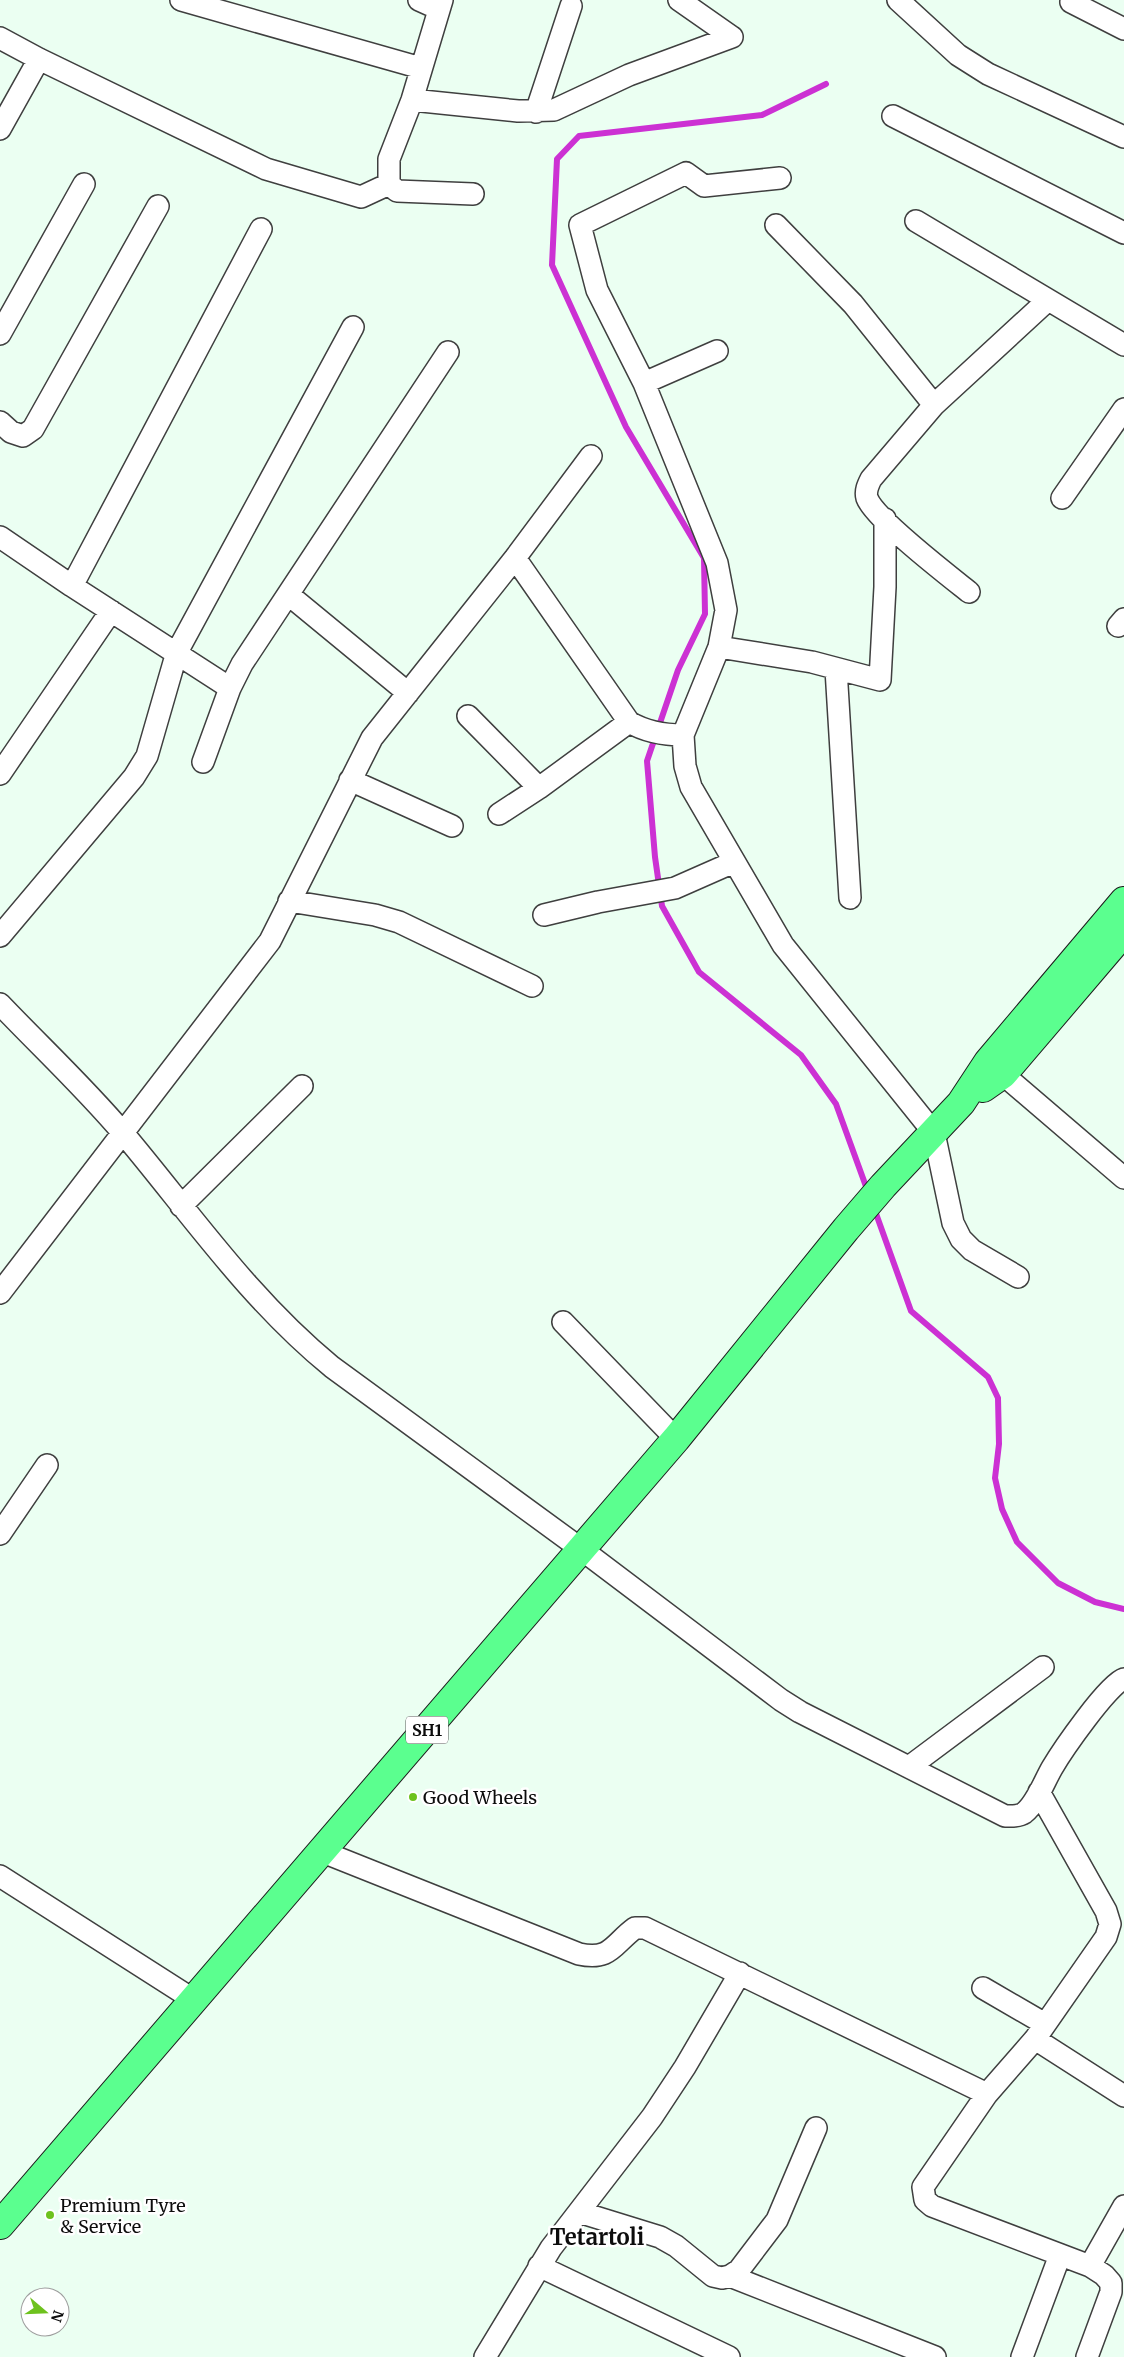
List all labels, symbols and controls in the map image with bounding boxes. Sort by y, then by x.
road number: SH1 [406,1716,448,1744]
place label: Good Wheels [423,1786,537,1809]
marker: Good Wheels [407,1791,419,1803]
place label: Premium Tyre & Service [60,2194,186,2238]
marker: Premium Tyre & Service [44,2209,56,2221]
district label: Tetartoli [550,2223,644,2251]
north arrow [20,2287,70,2337]
text: N [47,2308,68,2324]

